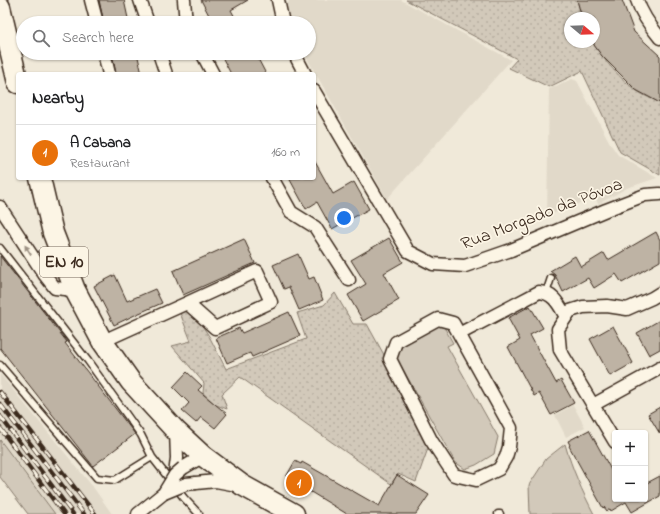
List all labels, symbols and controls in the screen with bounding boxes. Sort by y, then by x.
north arrow [564,12,600,48]
search box [16,16,316,60]
icon: search [30,27,52,49]
text: Search here [62,27,134,49]
text: Nearby [32,86,84,111]
text: A Cabana [70,132,131,154]
text: 1 [43,143,47,162]
text: 160 m [271,143,300,162]
text: Restaurant [70,154,130,173]
street label: Rua Morgado da Póvoa [457,172,627,259]
your location [334,208,354,228]
one-way arrow [24,245,32,255]
road number: EN 10 [40,247,88,277]
map controls [612,430,648,502]
button: + [612,430,648,466]
button: − [612,466,648,502]
pin: 1 [286,468,312,498]

